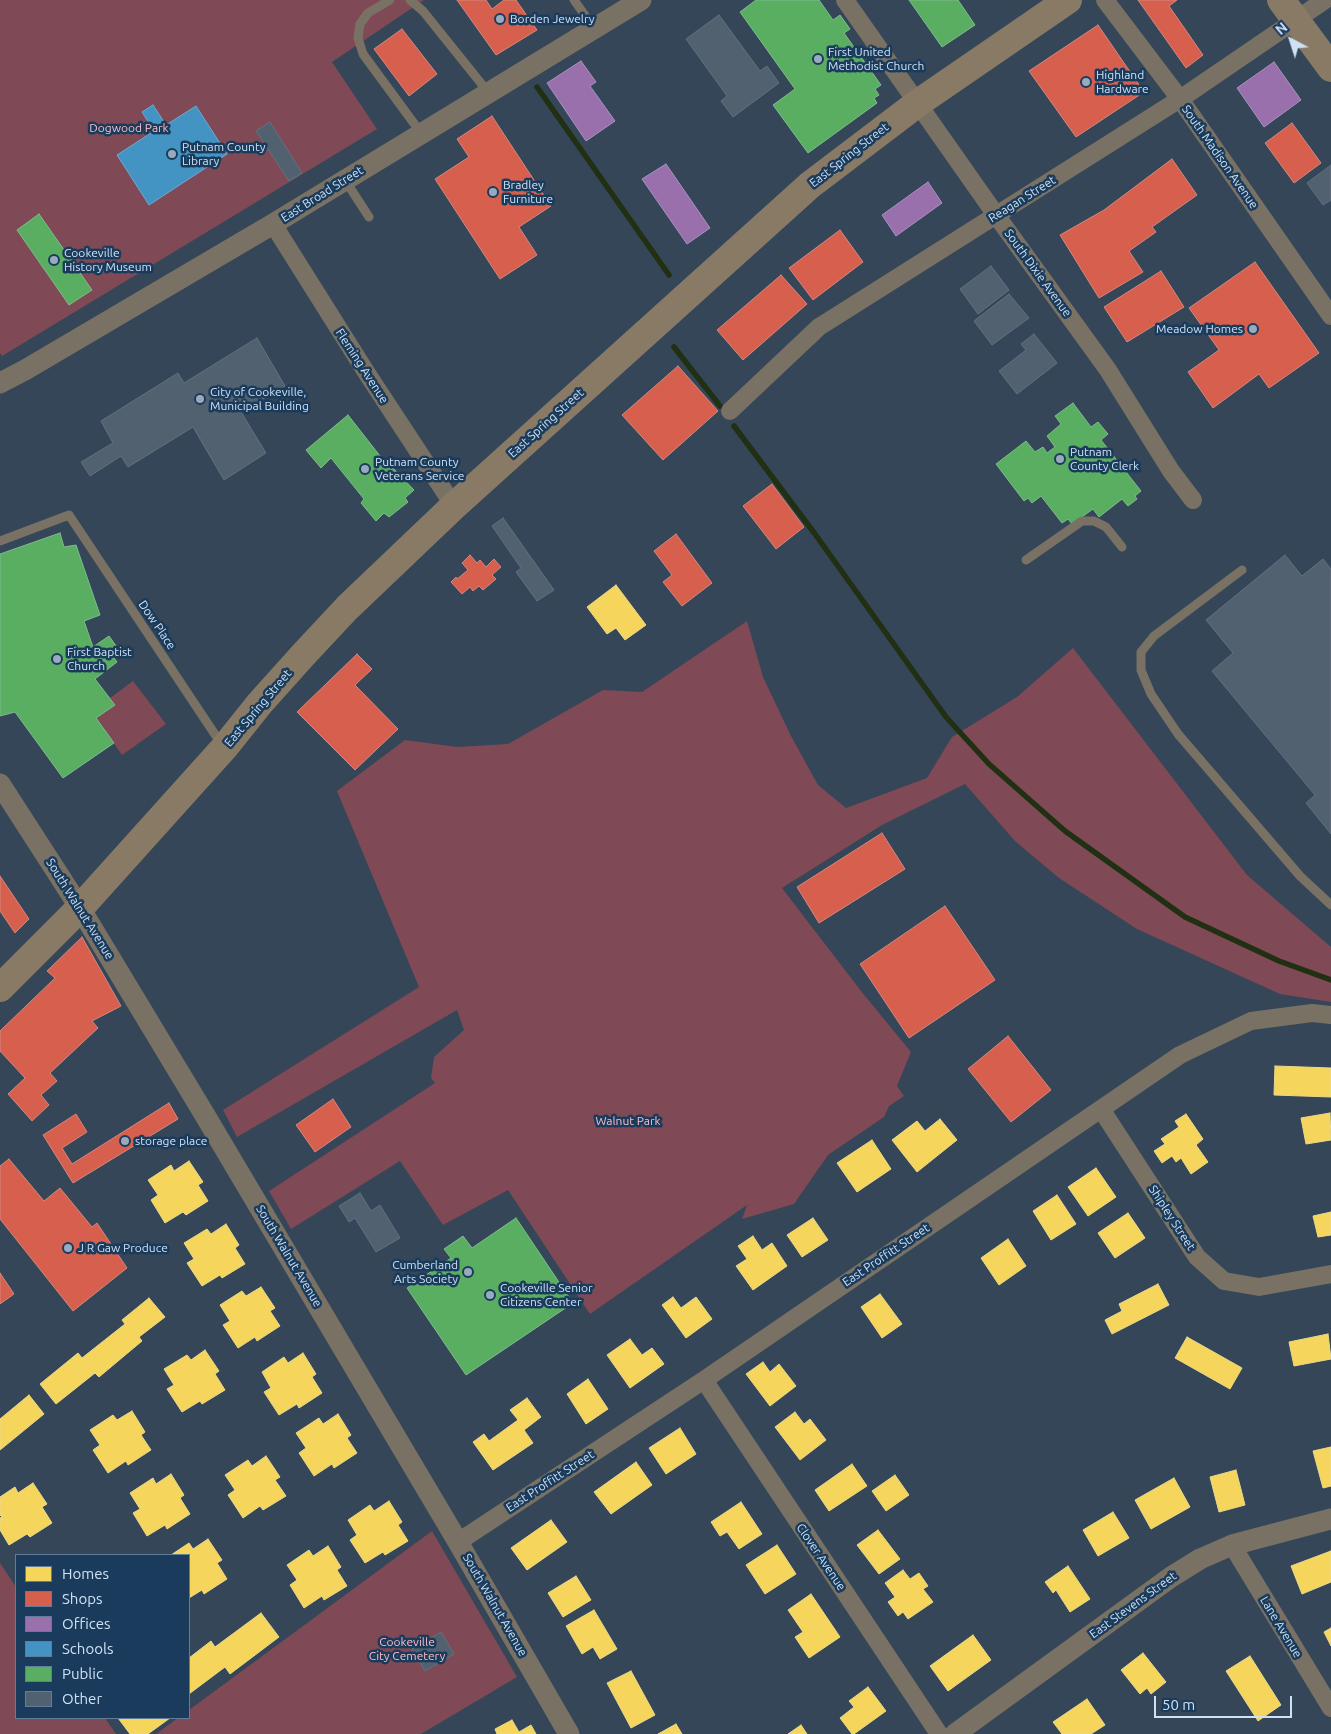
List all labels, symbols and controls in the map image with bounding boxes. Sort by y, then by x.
place label: Borden Jewelry [510,12,595,26]
marker: Borden Jewelry [494,13,506,25]
north arrow [1266,15,1316,65]
text: N [1272,19,1290,38]
place label: First United Methodist Church [828,45,924,73]
marker: First United Methodist Church [812,53,824,65]
place label: Highland Hardware [1096,68,1149,96]
marker: Highland Hardware [1080,76,1092,88]
street label: South Madison Avenue [1179,102,1261,212]
street label: East Spring Street [807,120,891,190]
park label: Dogwood Park [89,121,169,135]
place label: Putnam County Library [182,140,265,168]
marker: Putnam County Library [166,148,178,160]
street label: East Broad Street [278,163,366,225]
street label: Reagan Street [986,173,1058,225]
place label: Bradley Furniture [503,178,553,206]
marker: Bradley Furniture [487,186,499,198]
street label: South Dixie Avenue [1001,226,1075,320]
place label: Cookeville History Museum [64,246,152,274]
marker: Cookeville History Museum [48,254,60,266]
place label: Meadow Homes [1156,322,1243,336]
marker: Meadow Homes [1247,323,1259,335]
street label: Fleming Avenue [332,326,392,406]
place label: City of Cookeville, Municipal Building [210,385,309,413]
street label: East Spring Street [505,385,587,461]
marker: City of Cookeville, Municipal Building [194,393,206,405]
place label: Putnam County Clerk [1070,445,1139,473]
marker: Putnam County Clerk [1054,453,1066,465]
place label: Putnam County Veterans Service [375,455,464,483]
marker: Putnam County Veterans Service [359,463,371,475]
street label: Dow Place [135,598,179,652]
place label: First Baptist Church [67,645,132,673]
marker: First Baptist Church [51,653,63,665]
street label: East Spring Street [222,666,294,750]
street label: South Walnut Avenue [43,856,117,962]
park label: Walnut Park [595,1114,661,1128]
place label: storage place [135,1134,207,1148]
marker: storage place [119,1135,131,1147]
street label: Shipley Street [1146,1183,1198,1253]
street label: South Walnut Avenue [253,1202,325,1310]
street label: East Proffitt Street [840,1221,932,1289]
place label: J R Gaw Produce [78,1241,168,1255]
marker: J R Gaw Produce [62,1242,74,1254]
place label: Cumberland Arts Society [392,1258,458,1286]
marker: Cumberland Arts Society [462,1266,474,1278]
place label: Cookeville Senior Citizens Center [500,1281,593,1309]
marker: Cookeville Senior Citizens Center [484,1289,496,1301]
street label: East Proffitt Street [503,1447,597,1515]
street label: Clover Avenue [793,1521,849,1593]
street label: South Walnut Avenue [460,1551,530,1659]
legend [15,1554,190,1719]
text: Homes [62,1565,109,1582]
street label: East Stevens Street [1087,1569,1179,1641]
text: Shops [62,1590,103,1607]
street label: Lane Avenue [1257,1594,1305,1660]
text: Offices [62,1615,110,1632]
park label: Cookeville City Cemetery [369,1635,445,1663]
text: Schools [62,1640,113,1657]
text: Public [62,1665,103,1682]
scale bar [1156,1686,1294,1718]
text: Other [62,1690,102,1707]
text: 50 m [1162,1696,1195,1713]

